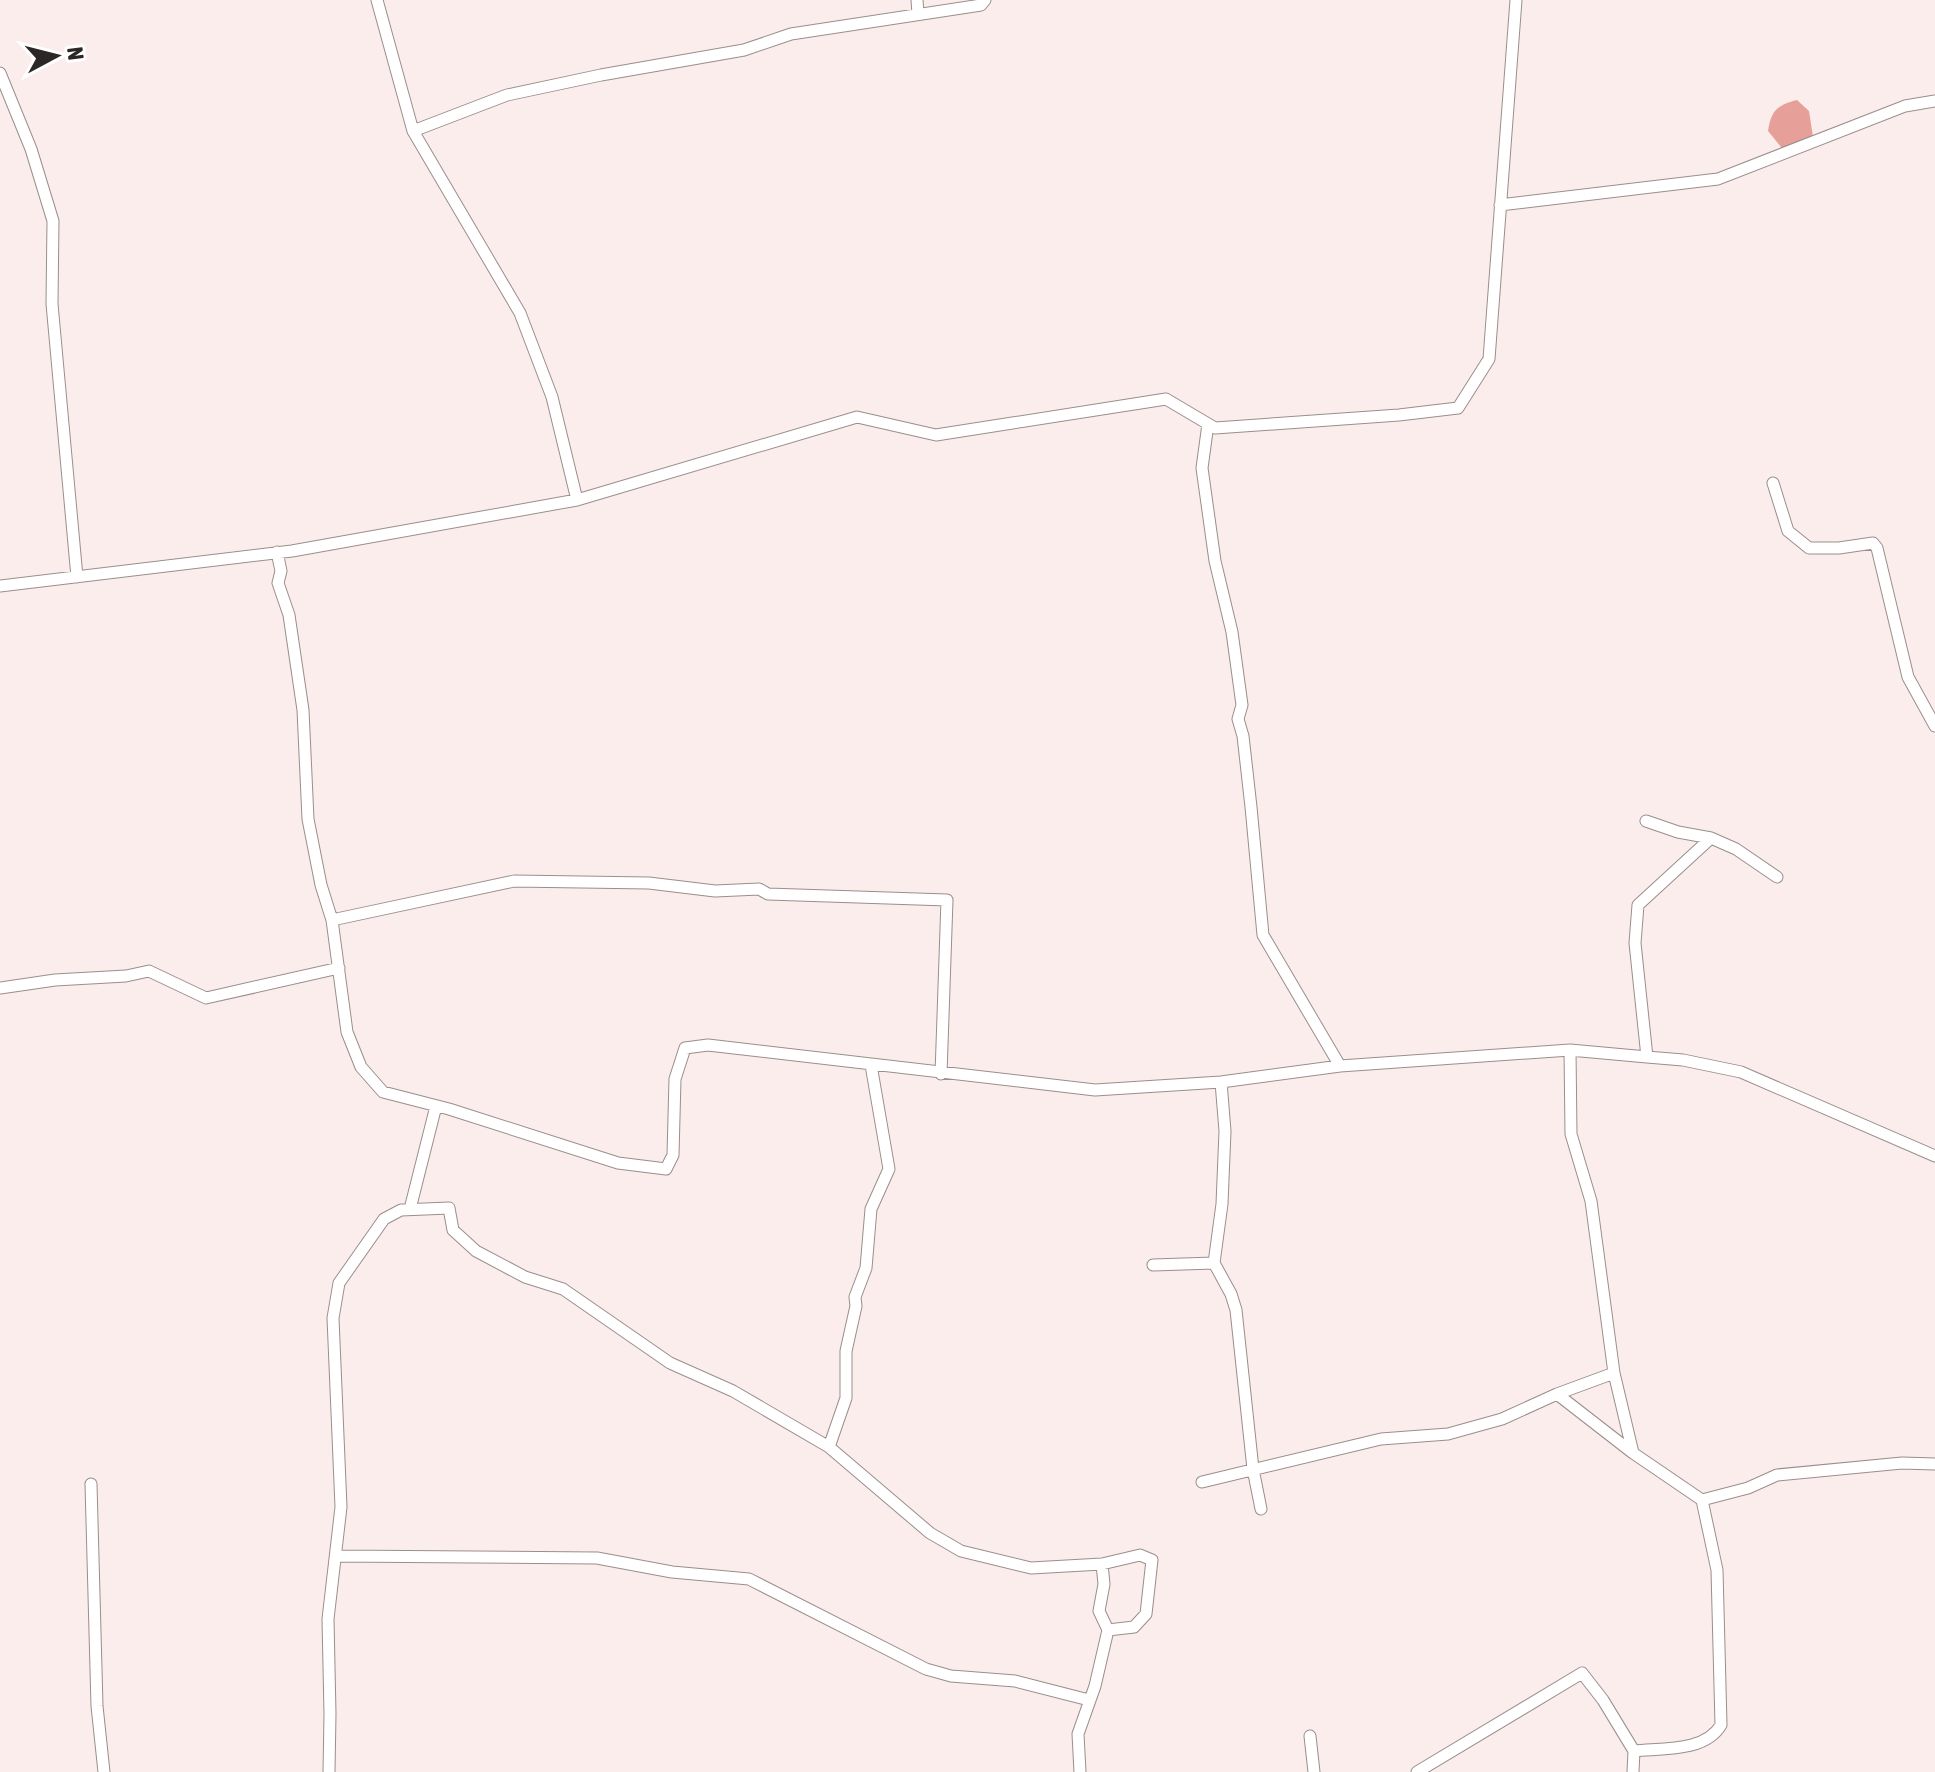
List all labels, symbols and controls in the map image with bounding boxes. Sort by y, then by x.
north arrow [16,16,96,96]
text: N [62,46,90,62]

